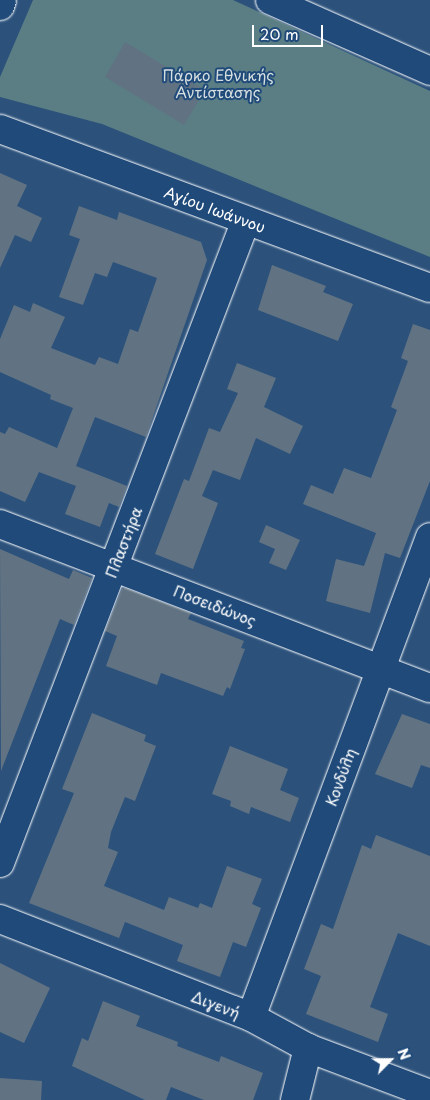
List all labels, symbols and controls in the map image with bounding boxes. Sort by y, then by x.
scale bar [255,15,326,47]
text: 20 m [260,22,299,45]
park label: Πάρκο Εθνικής Αντίστασης [162,65,274,100]
street label: Αγίου Ιωάννου [162,182,268,236]
street label: Πλαστήρα [101,504,145,580]
street label: Ποσειδώνος [171,581,259,629]
street label: Κονδύλη [321,746,359,808]
street label: Διγενή [189,987,243,1021]
north arrow [365,1035,415,1085]
text: N [392,1045,416,1063]

